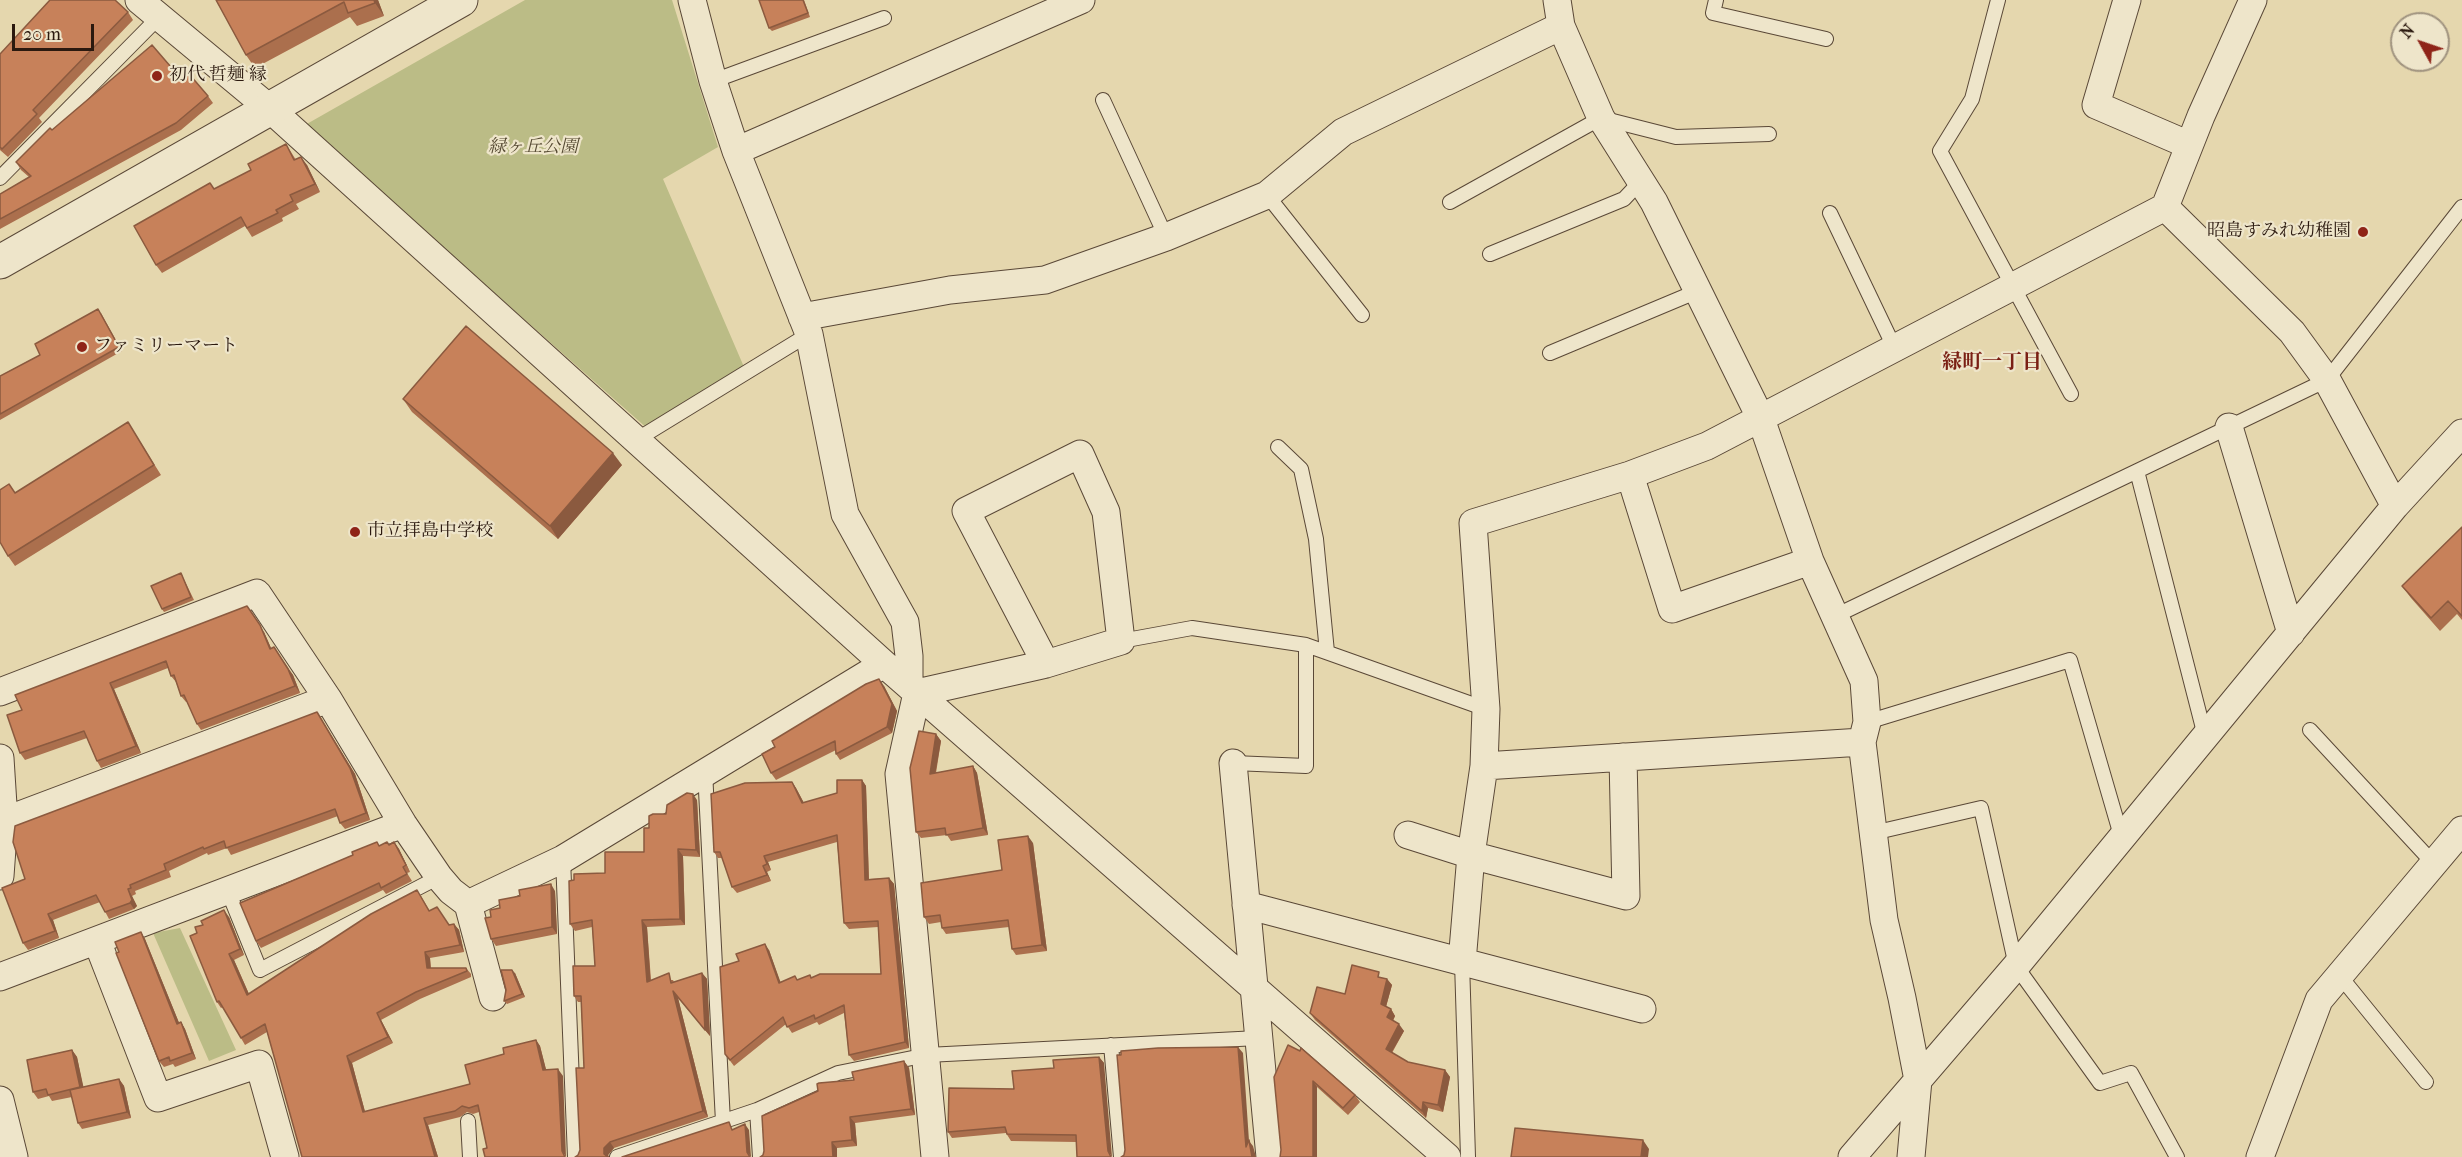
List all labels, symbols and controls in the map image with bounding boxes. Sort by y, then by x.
scale bar [15,12,98,50]
north arrow [2390,12,2450,72]
text: N [2396,21,2419,42]
text: 20 m [23,24,61,45]
place label: 初代 哲麺 縁 [169,65,267,87]
marker: 初代 哲麺 縁 [150,69,164,83]
park label: 緑ヶ丘公園 [488,137,578,159]
place label: 昭島すみれ幼稚園 [2207,221,2351,243]
marker: 昭島すみれ幼稚園 [2356,225,2370,239]
place label: ファミリーマート [94,336,238,358]
marker: ファミリーマート [75,340,89,354]
district label: 緑町一丁目 [1942,351,2042,375]
place label: 市立拝島中学校 [367,521,493,543]
marker: 市立拝島中学校 [348,525,362,539]

